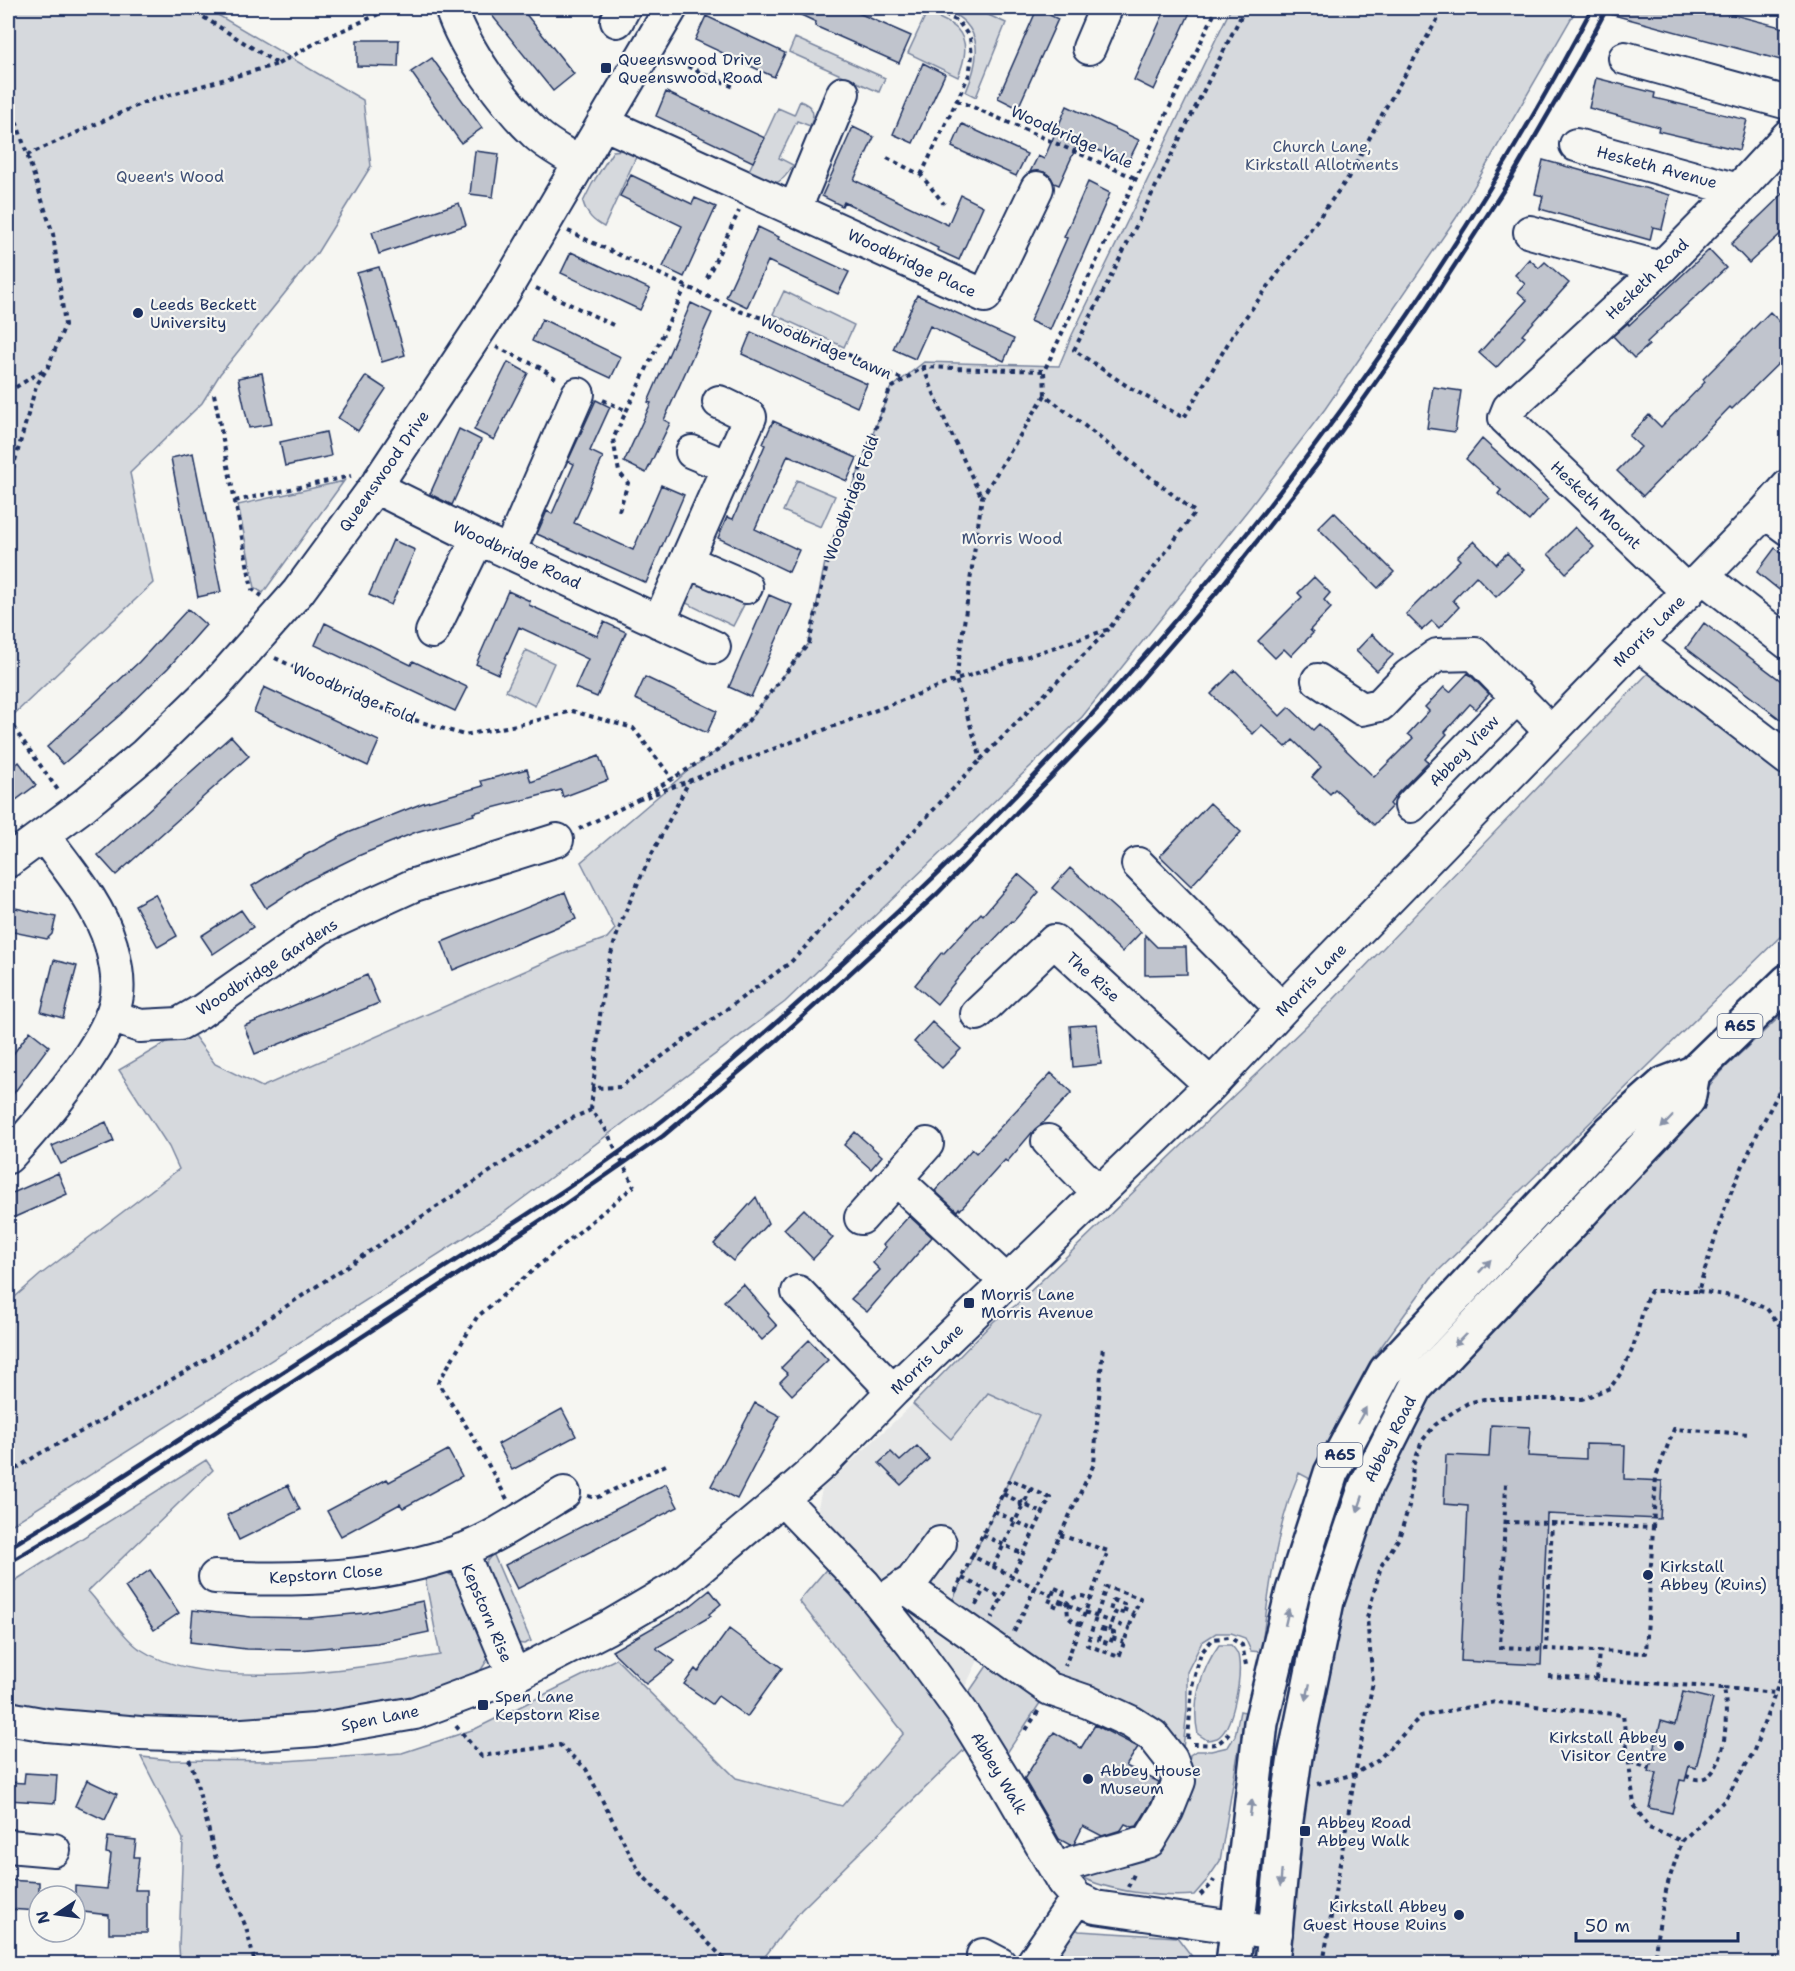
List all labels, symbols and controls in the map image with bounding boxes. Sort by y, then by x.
place label: Queenswood Drive Queenswood Road [618,49,763,88]
marker: Queenswood Drive Queenswood Road [599,61,613,75]
street label: Woodbridge Vale [1007,101,1137,173]
park label: Church Lane, Kirkstall Allotments [1245,136,1399,175]
street label: Hesketh Avenue [1594,141,1720,193]
park label: Queen's Wood [116,166,224,187]
street label: Woodbridge Place [844,224,980,302]
street label: Hesketh Road [1601,234,1693,324]
place label: Leeds Beckett University [150,294,257,333]
marker: Leeds Beckett University [131,306,145,320]
street label: Woodbridge Lawn [757,310,895,384]
street label: Queenswood Drive [334,406,434,536]
street label: Woodbridge Fold [819,432,883,564]
street label: Hesketh Mount [1546,456,1646,554]
street label: Woodbridge Road [449,516,585,594]
park label: Morris Wood [962,528,1062,549]
street label: Morris Lane [1608,590,1690,672]
street label: Woodbridge Fold [289,658,419,728]
street label: Abbey View [1425,711,1503,791]
street label: Woodbridge Gardens [192,913,342,1021]
street label: Morris Lane [1271,939,1351,1021]
street label: The Rise [1062,947,1124,1007]
road number: A65 [1718,1014,1762,1038]
one-way arrow [1660,1115,1674,1130]
one-way arrow [1478,1258,1492,1273]
place label: Morris Lane Morris Avenue [981,1284,1094,1323]
marker: Morris Lane Morris Avenue [962,1296,976,1310]
street label: Morris Lane [886,1319,968,1399]
one-way arrow [1454,1332,1468,1346]
street label: Abbey Road [1359,1392,1421,1486]
one-way arrow [1357,1407,1367,1424]
road number: A65 [1318,1443,1362,1467]
one-way arrow [1354,1495,1364,1513]
place label: Kirkstall Abbey (Ruins) [1660,1556,1767,1595]
street label: Kepstorn Close [268,1560,384,1588]
street label: Kepstorn Rise [457,1560,517,1666]
marker: Kirkstall Abbey (Ruins) [1641,1568,1655,1582]
one-way arrow [1283,1607,1292,1626]
one-way arrow [1303,1682,1312,1701]
place label: Spen Lane Kepstorn Rise [495,1686,600,1725]
marker: Spen Lane Kepstorn Rise [476,1698,490,1712]
street label: Spen Lane [339,1700,421,1736]
place label: Kirkstall Abbey Visitor Centre [1549,1727,1667,1766]
street label: Abbey Walk [966,1728,1032,1818]
marker: Kirkstall Abbey Visitor Centre [1672,1739,1686,1753]
place label: Abbey House Museum [1100,1760,1201,1799]
marker: Abbey House Museum [1081,1772,1095,1786]
one-way arrow [1246,1798,1255,1817]
place label: Abbey Road Abbey Walk [1317,1812,1411,1851]
marker: Abbey Road Abbey Walk [1298,1824,1312,1838]
one-way arrow [1276,1869,1286,1888]
north arrow [27,1884,87,1944]
place label: Kirkstall Abbey Guest House Ruins [1303,1896,1447,1935]
scale bar [1576,1905,1738,1943]
marker: Kirkstall Abbey Guest House Ruins [1452,1908,1466,1922]
text: N [31,1909,55,1926]
text: 50 m [1585,1914,1630,1938]

